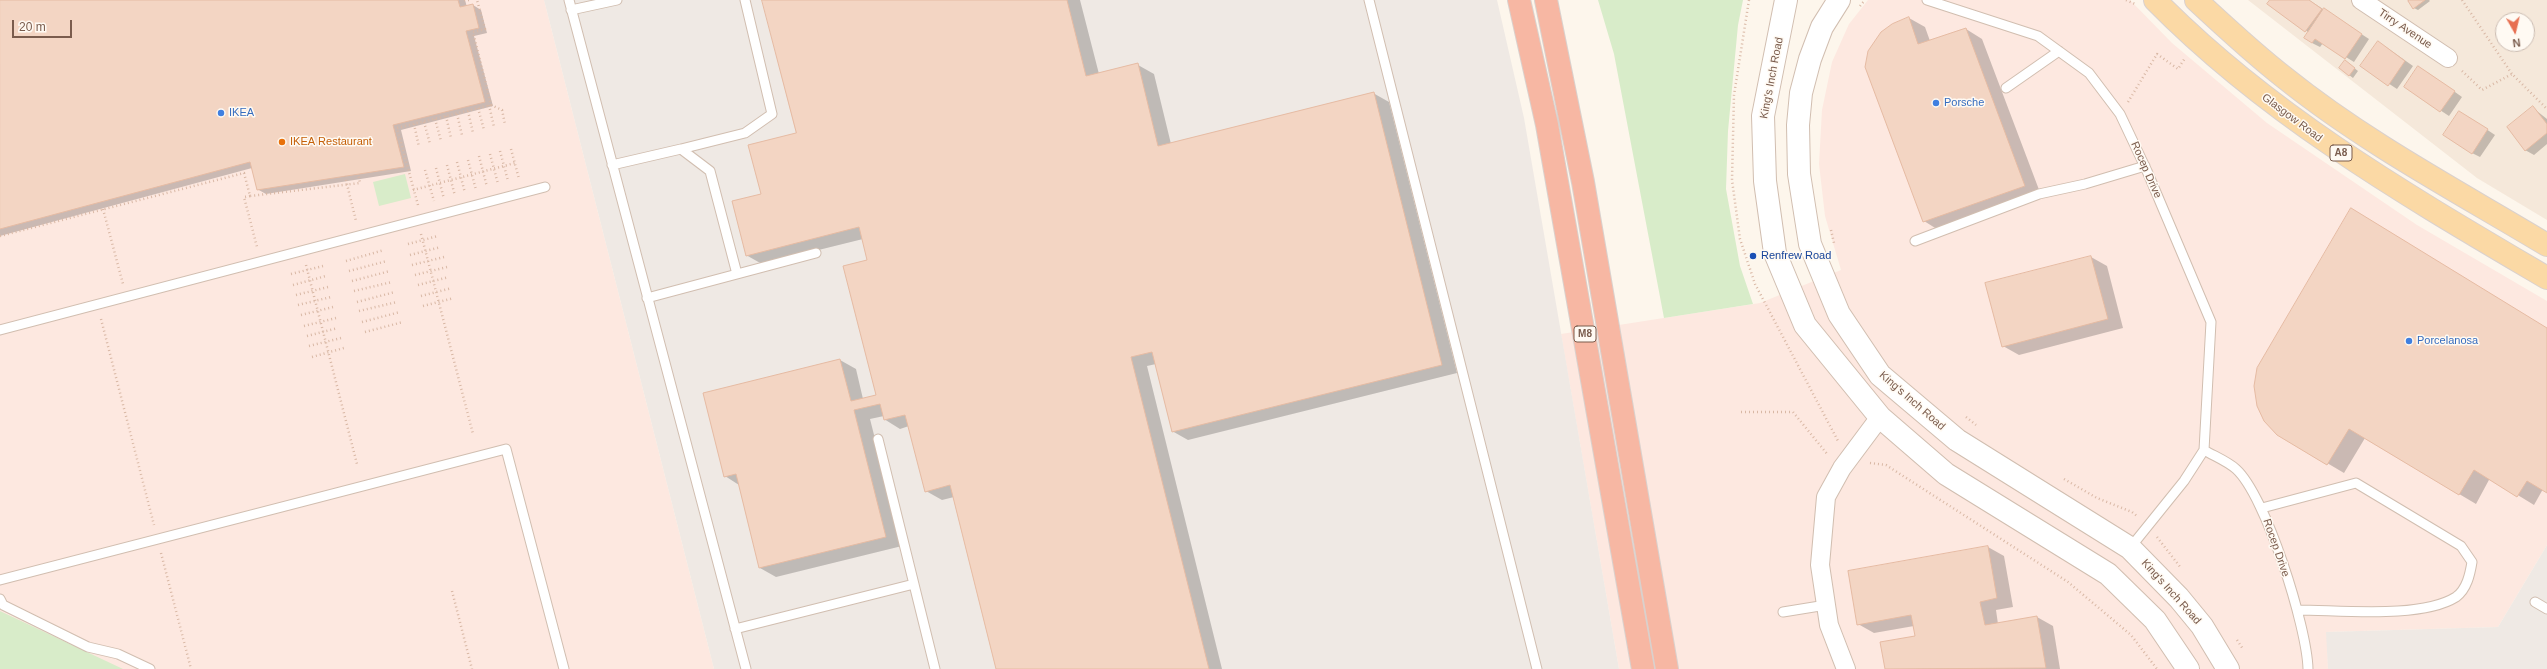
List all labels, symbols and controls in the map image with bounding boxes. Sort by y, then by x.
street label: Tirry Avenue [2376,6,2434,52]
scale bar [14,12,74,38]
north arrow [2495,12,2535,52]
text: 20 m [19,20,46,34]
street label: King's Inch Road [1758,36,1786,120]
text: N [2512,36,2521,49]
street label: Glasgow Road [2259,91,2325,145]
place label: Porsche [1944,96,1984,110]
marker: Porsche [1931,98,1941,108]
place label: IKEA [229,106,254,120]
marker: IKEA [216,108,226,118]
place label: IKEA Restaurant [290,135,372,149]
marker: IKEA Restaurant [277,137,287,147]
street label: Rocep Drive [2128,140,2164,200]
road number: A8 [2330,145,2352,161]
place label: Renfrew Road [1761,249,1831,263]
marker: Renfrew Road [1748,251,1758,261]
road number: M8 [1574,326,1596,342]
place label: Porcelanosa [2417,334,2478,348]
marker: Porcelanosa [2404,336,2414,346]
street label: King's Inch Road [1876,369,1948,433]
street label: Rocep Drive [2260,517,2292,579]
street label: King's Inch Road [2138,557,2204,627]

